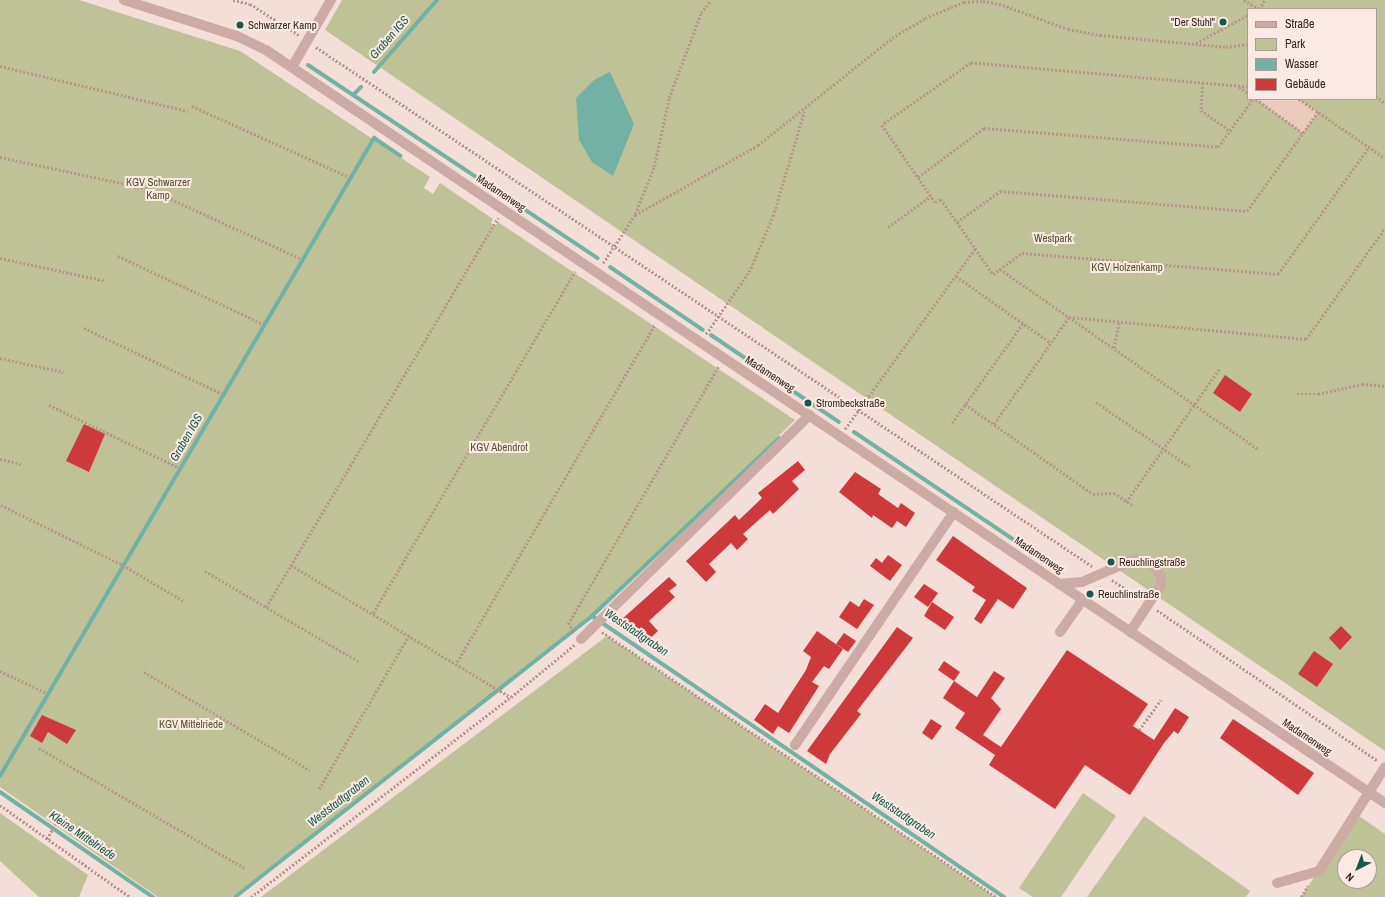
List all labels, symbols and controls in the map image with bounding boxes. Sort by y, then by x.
legend [1247,8,1377,100]
water label: Graben IGS [367,13,413,63]
place label: "Der Stuhl" [1171,15,1215,29]
text: Straße [1285,16,1315,32]
marker: "Der Stuhl" [1218,17,1228,27]
place label: Schwarzer Kamp [248,18,317,32]
marker: Schwarzer Kamp [235,20,245,30]
text: Park [1285,36,1305,52]
text: Wasser [1285,56,1318,72]
text: Gebäude [1285,76,1326,92]
street label: Madamenweg [474,172,528,214]
park label: KGV Schwarzer Kamp [126,176,190,202]
park label: Westpark [1034,231,1072,245]
park label: KGV Holzenkamp [1091,260,1163,274]
street label: Madamenweg [743,353,797,395]
place label: Strombeckstraße [816,396,885,410]
marker: Strombeckstraße [803,398,813,408]
water label: Graben IGS [168,412,206,464]
park label: KGV Abendrot [470,440,528,454]
street label: Madamenweg [1012,534,1066,576]
place label: Reuchlingstraße [1119,555,1185,569]
marker: Reuchlingstraße [1106,557,1116,567]
place label: Reuchlinstraße [1098,587,1159,601]
marker: Reuchlinstraße [1085,589,1095,599]
water label: Weststadtgraben [601,606,671,660]
street label: Madamenweg [1280,716,1334,758]
park label: KGV Mittelriede [159,717,223,731]
water label: Weststadtgraben [305,773,373,831]
water label: Weststadtgraben [868,789,938,843]
water label: Kleine Mittelriede [46,808,118,864]
north arrow [1337,849,1377,889]
text: N [1343,870,1357,885]

